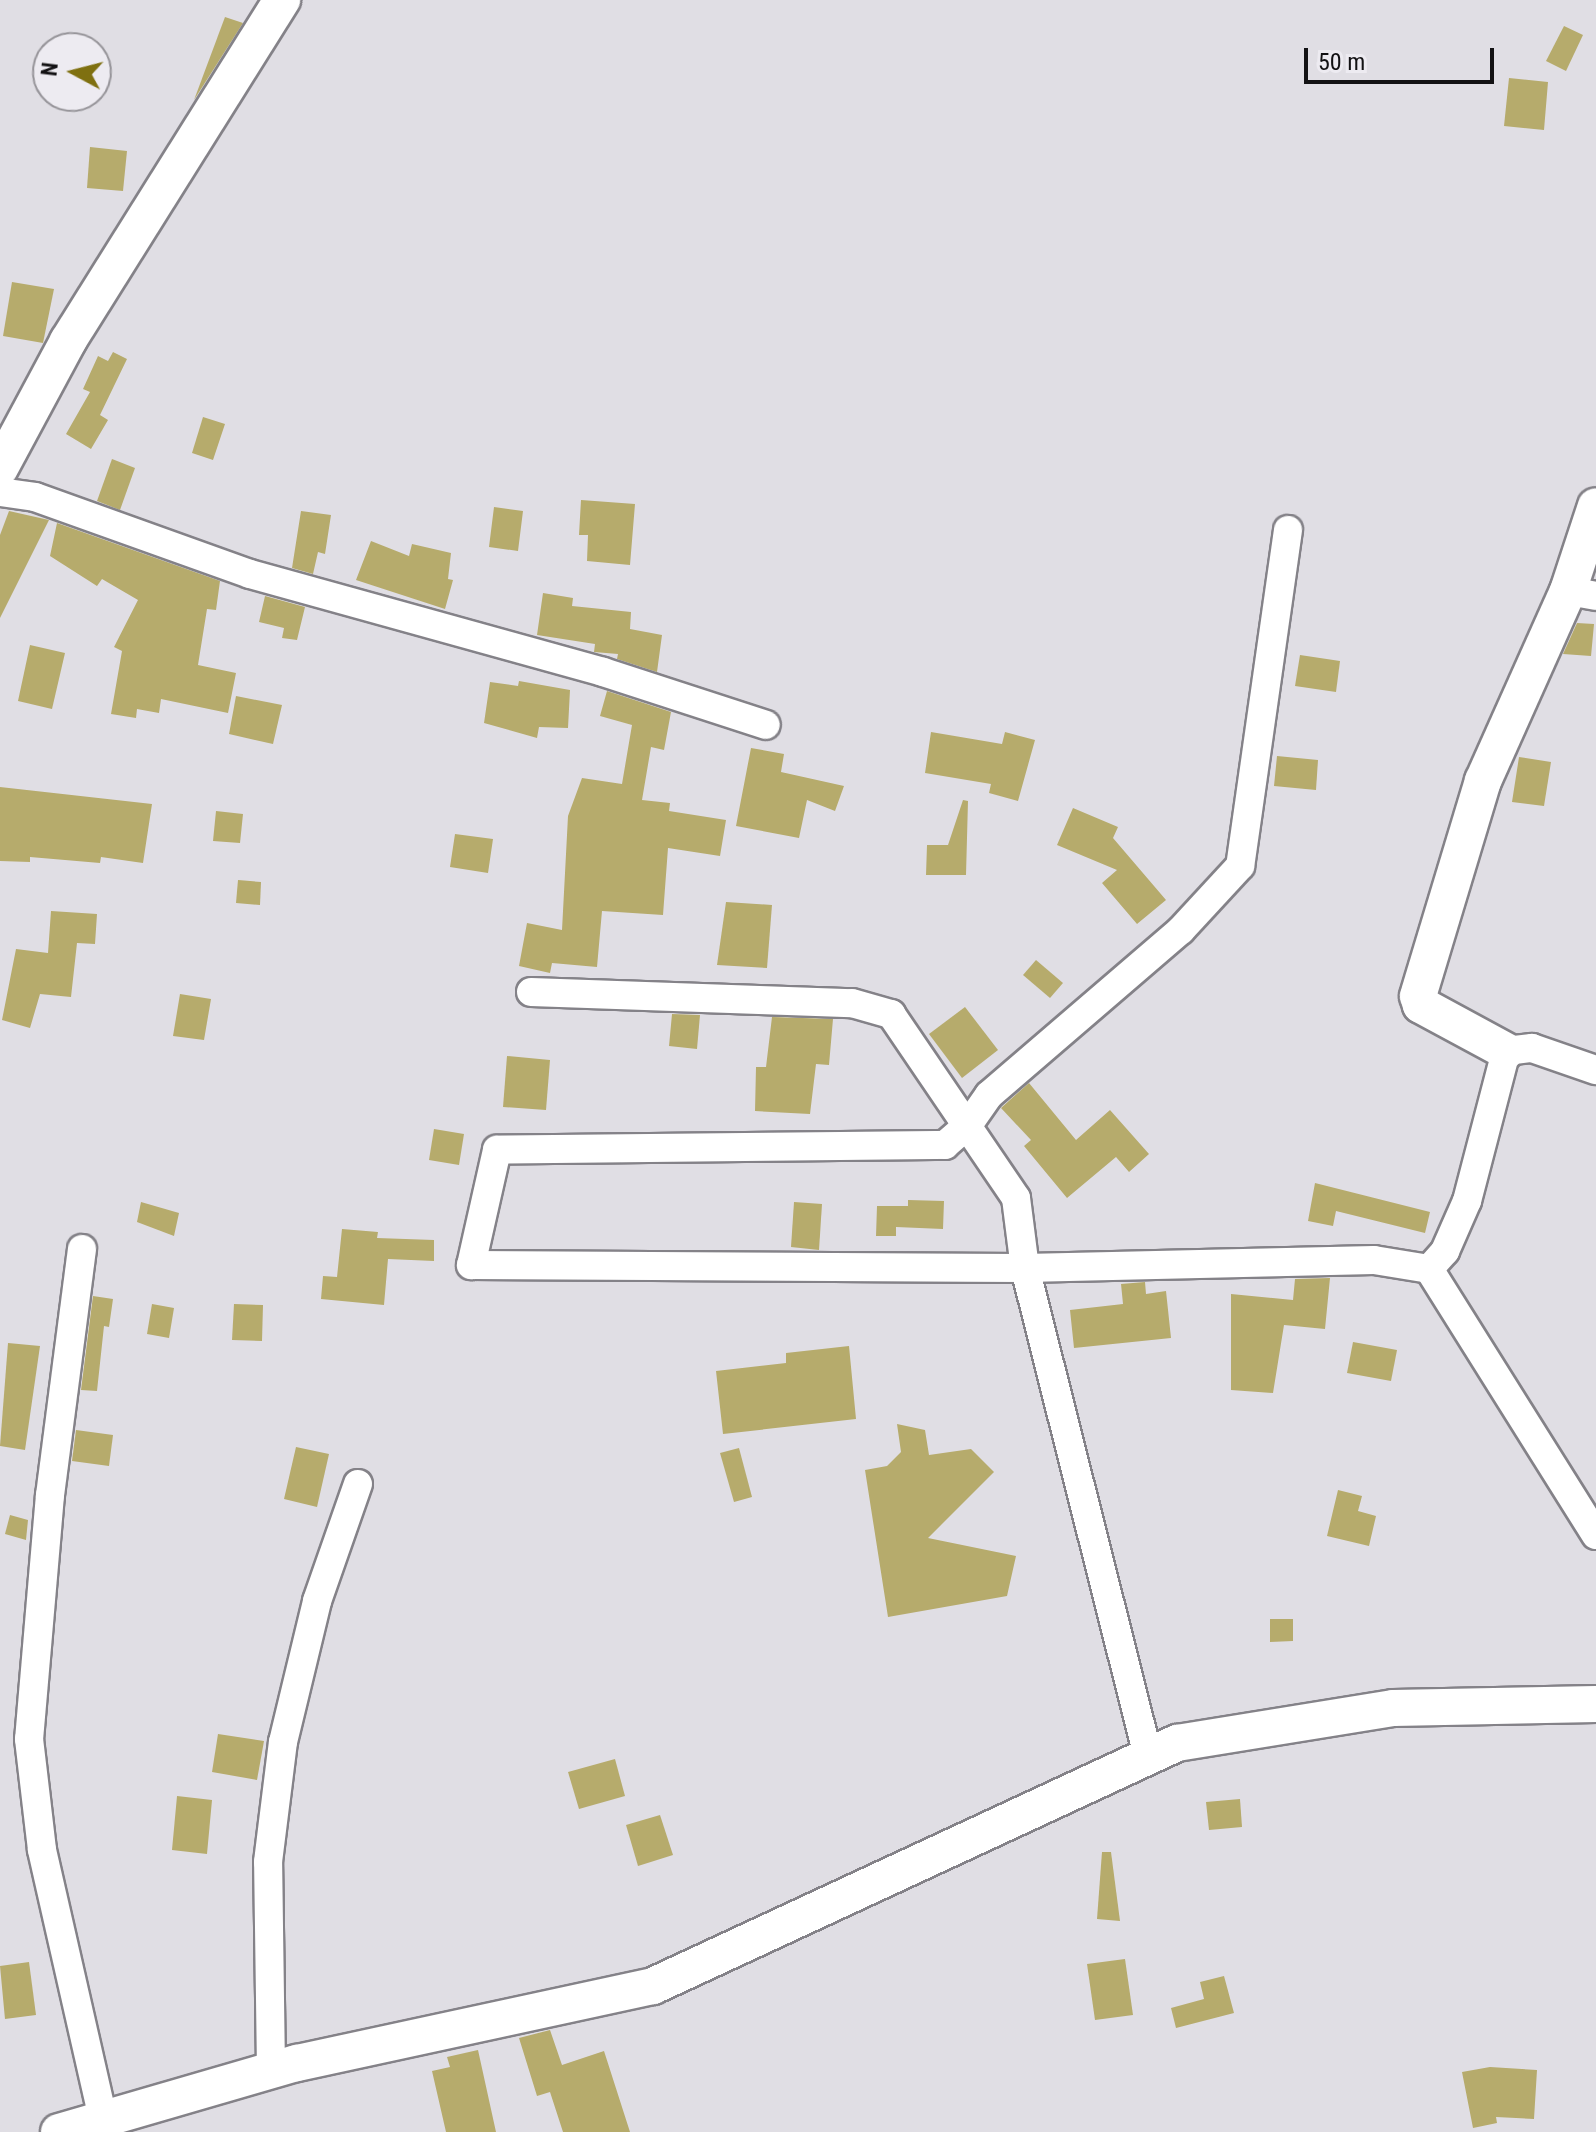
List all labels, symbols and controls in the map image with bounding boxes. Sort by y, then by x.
north arrow [32,32,112,112]
scale bar [1308,32,1498,82]
text: 50 m [1318,48,1365,76]
text: N [36,61,63,77]

